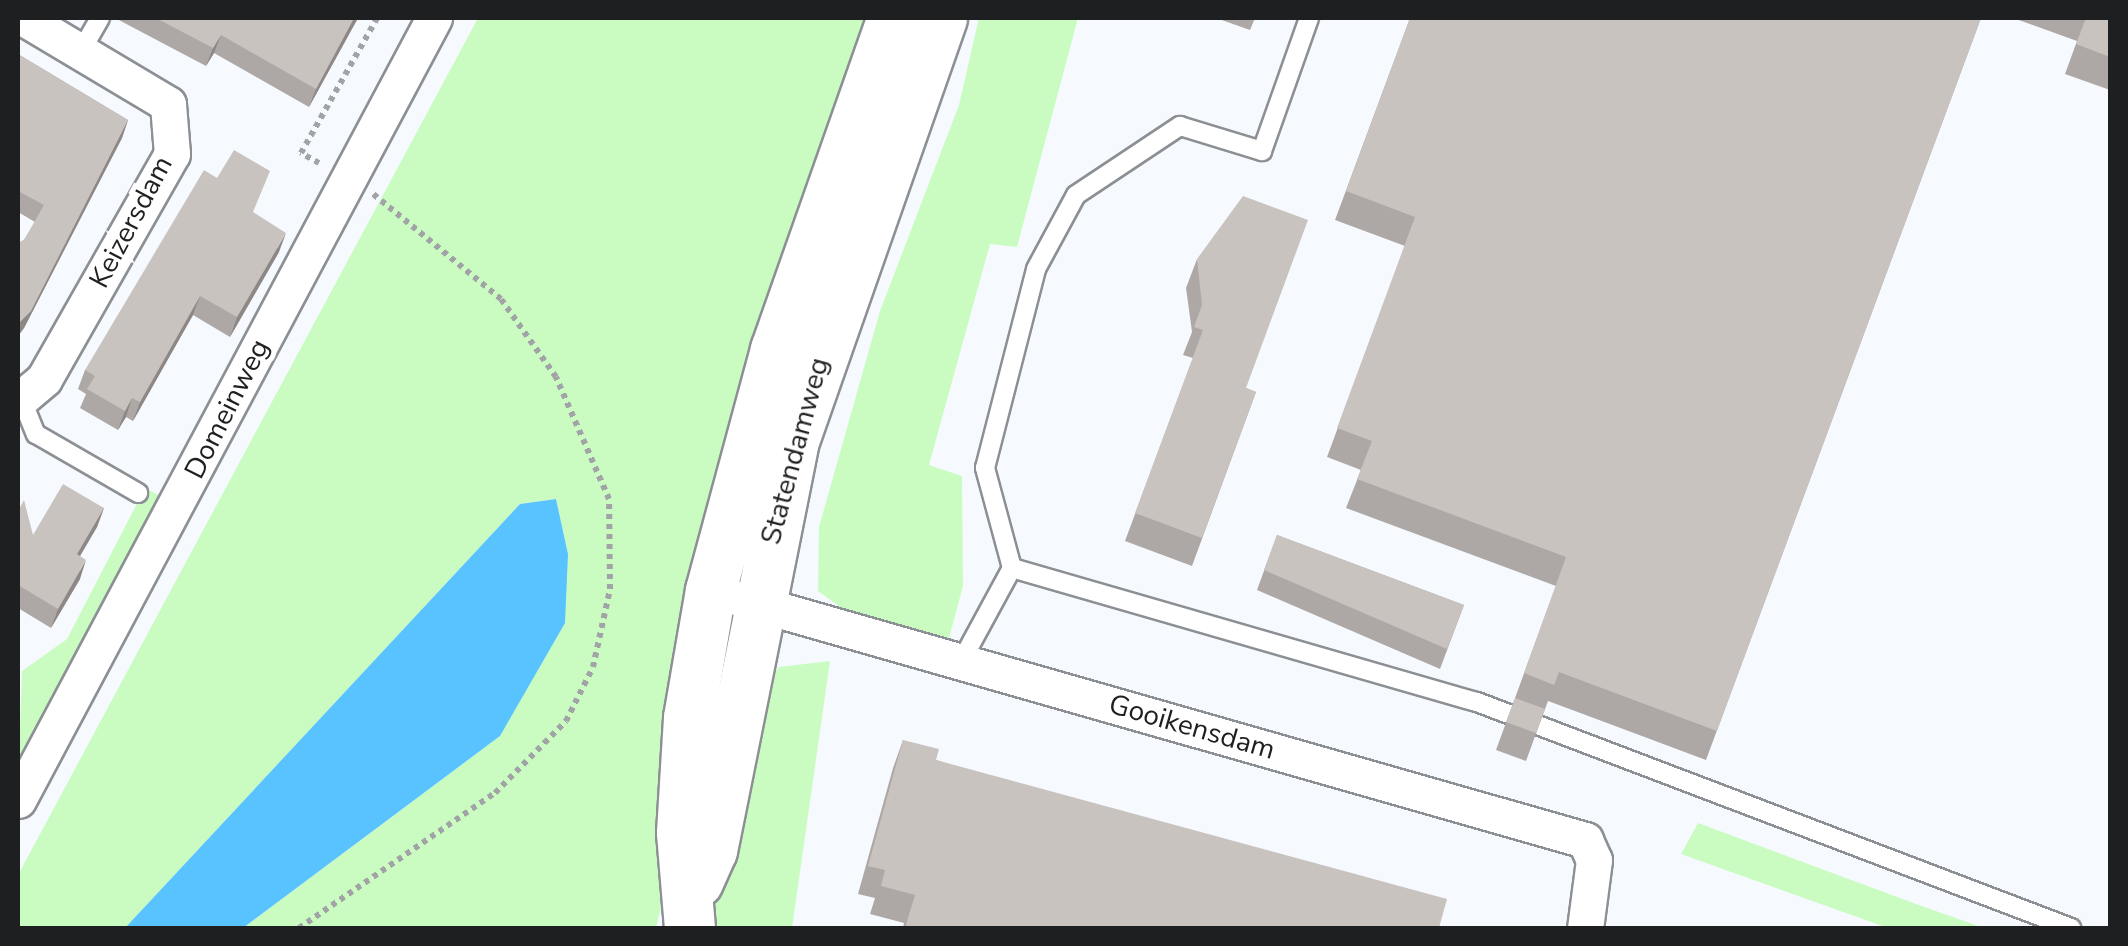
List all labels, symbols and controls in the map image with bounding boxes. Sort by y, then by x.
street label: Keizersdam [82,150,180,294]
street label: Domeinweg [178,334,276,484]
street label: Statendamweg [754,354,836,548]
street label: Gooikensdam [1105,687,1279,767]

